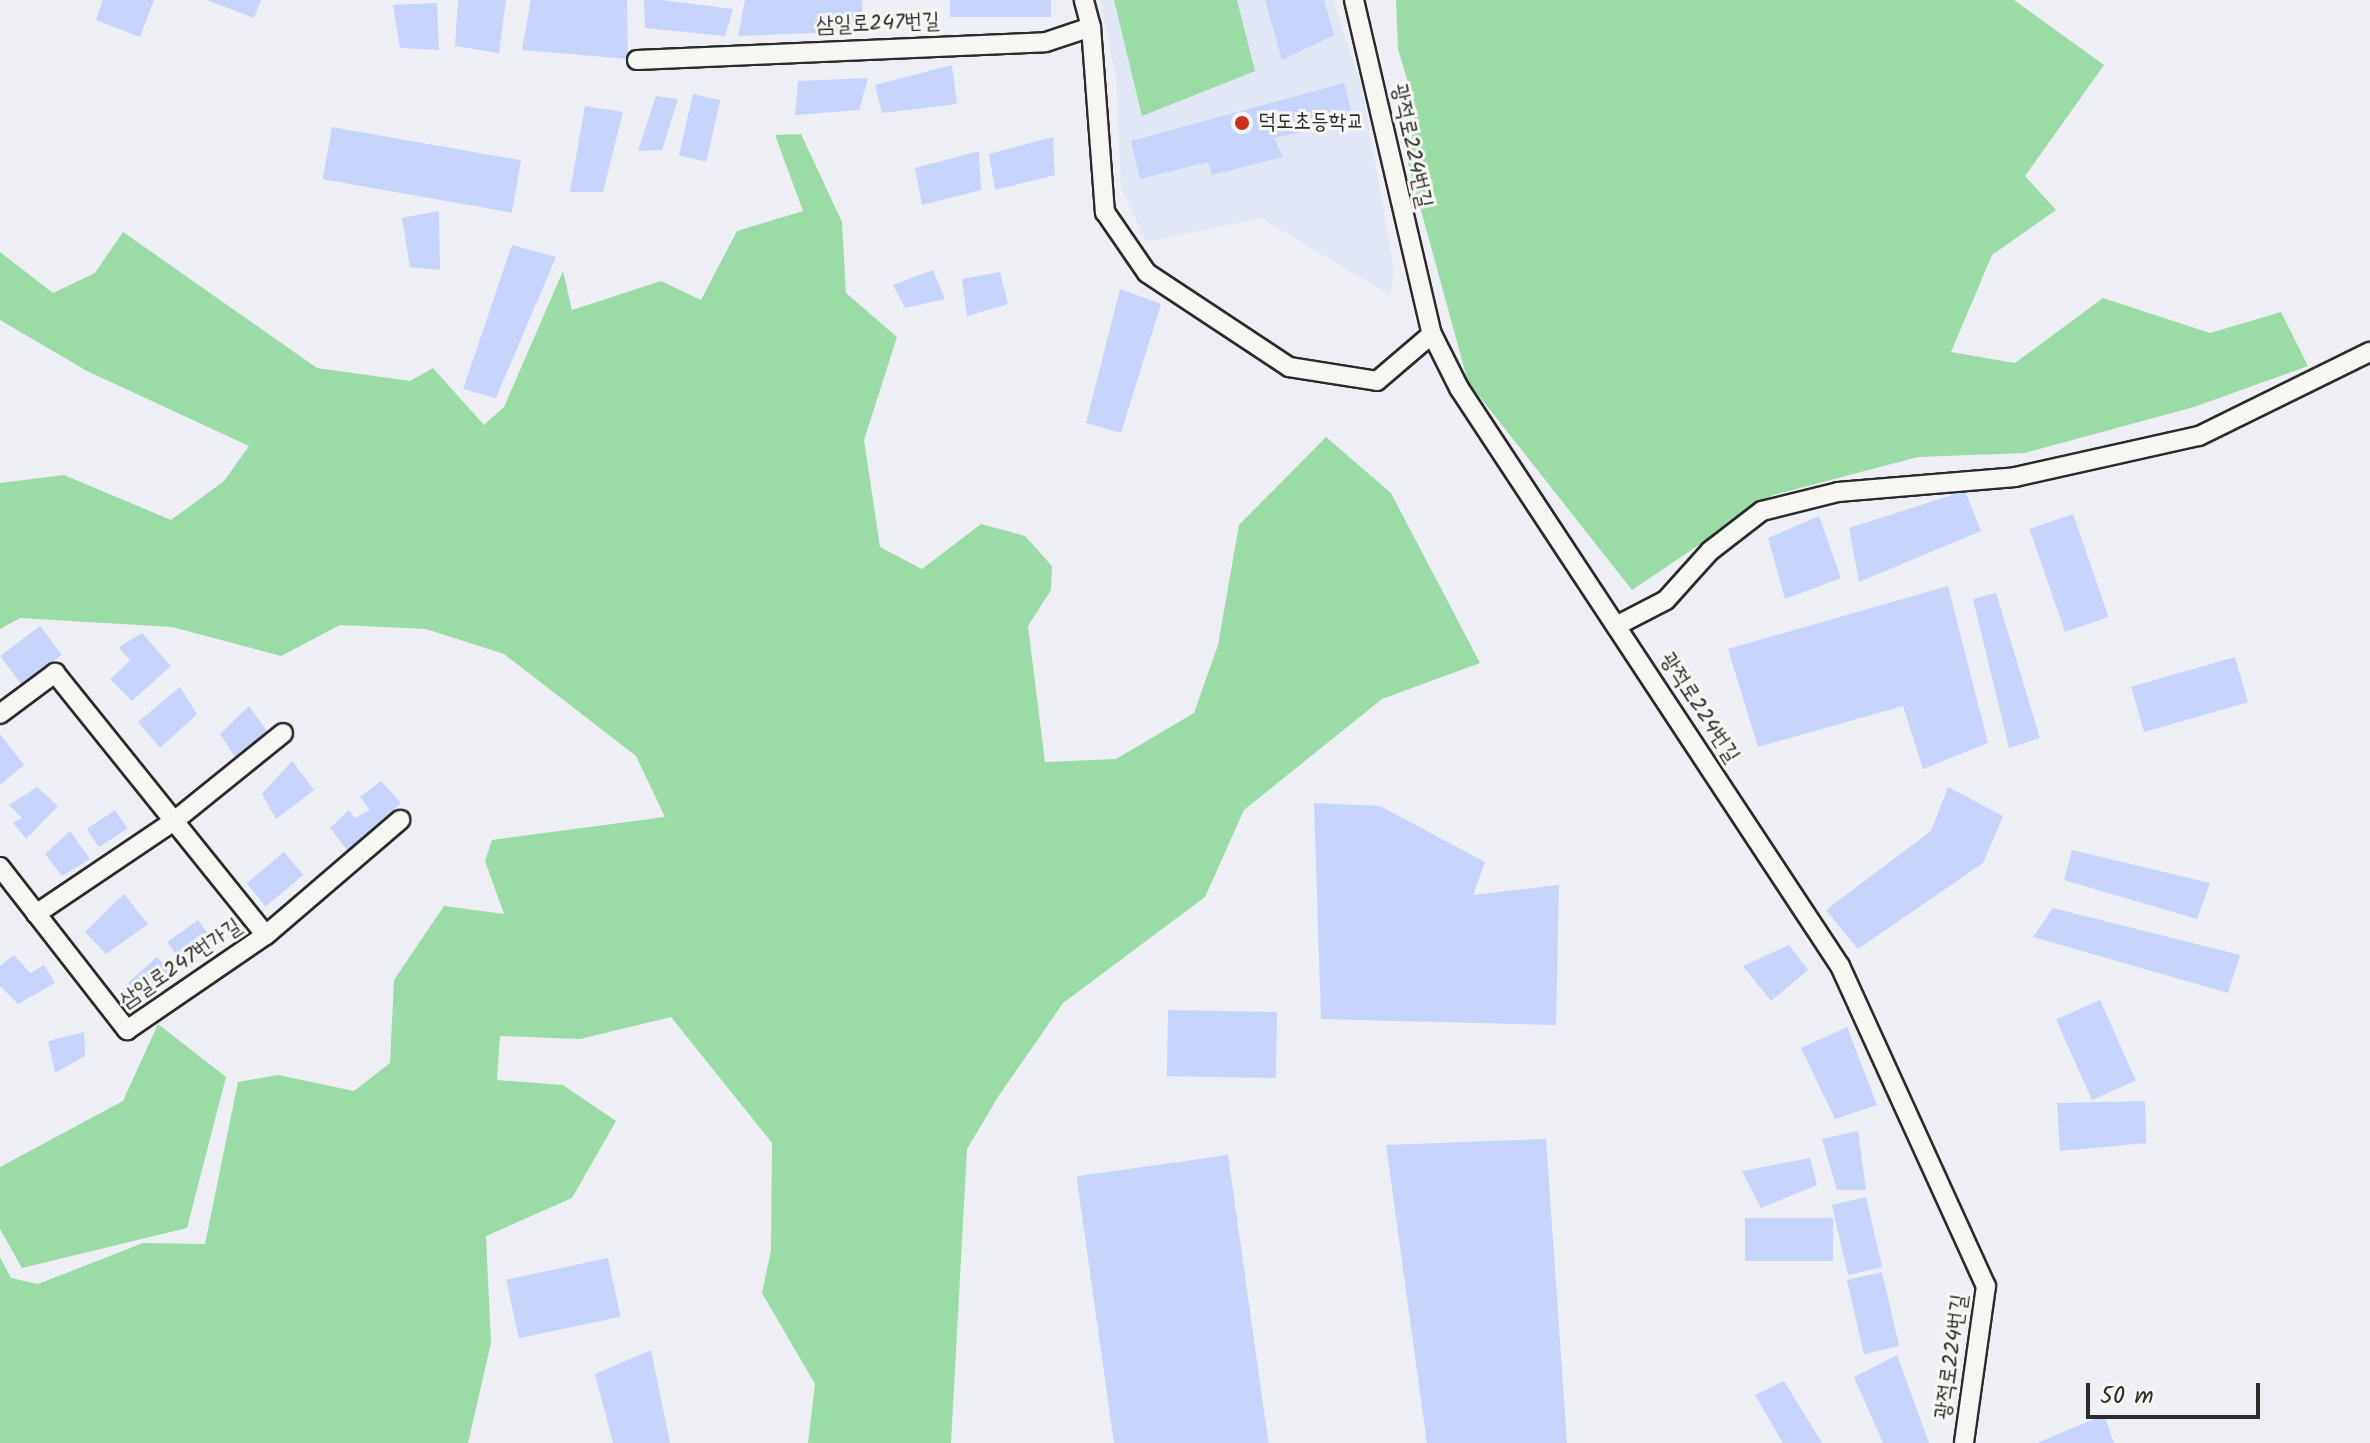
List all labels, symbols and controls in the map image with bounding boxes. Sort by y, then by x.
street label: 삼일로247번길 [816,9,940,39]
street label: 광적로224번길 [1385,82,1437,210]
place label: 덕도초등학교 [1258,110,1364,136]
marker: 덕도초등학교 [1233,114,1251,132]
street label: 광적로224번길 [1654,648,1744,768]
street label: 삼일로247번가길 [115,914,247,1014]
street label: 광적로224번길 [1930,1293,1974,1421]
scale bar [2090,1367,2264,1417]
text: 50 m [2100,1377,2154,1416]

